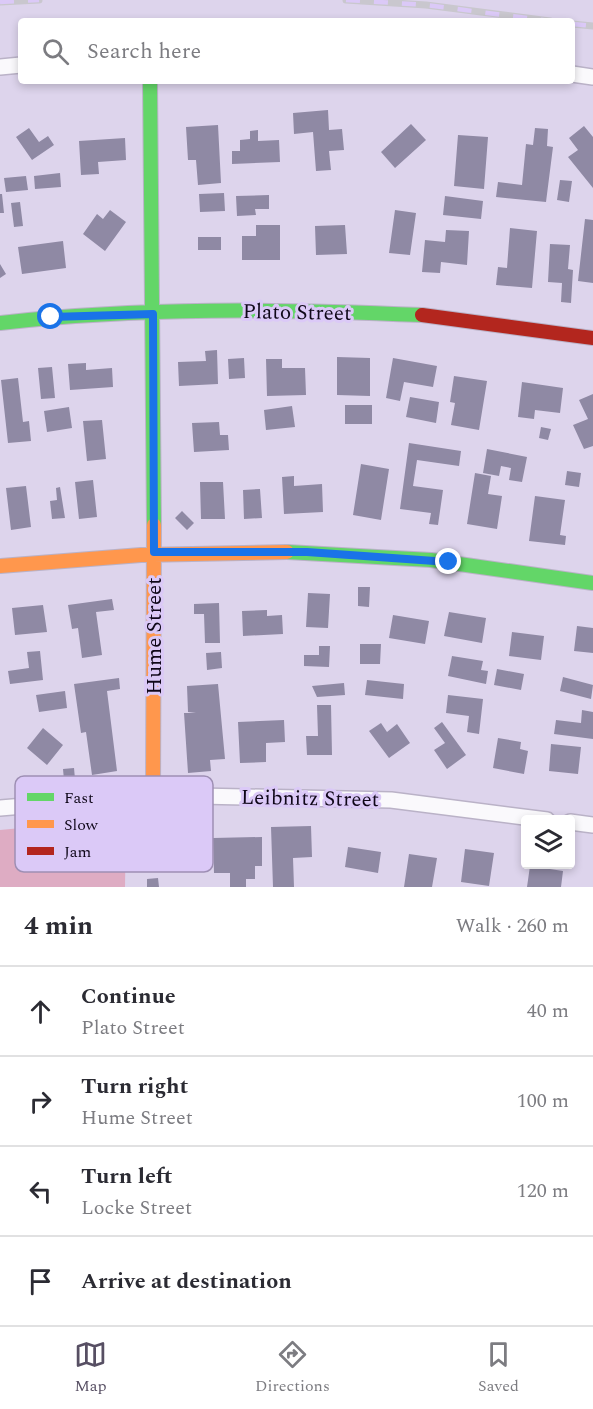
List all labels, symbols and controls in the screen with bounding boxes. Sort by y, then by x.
search box [18,18,575,84]
icon: search [39,35,72,68]
text: Search here [87,35,201,68]
street label: Plato Street [242,296,352,330]
route start [37,303,63,329]
route end [435,548,461,574]
street label: Hume Street [139,577,171,695]
legend [15,776,213,872]
street label: Leibnitz Street [241,782,379,816]
text: Fast [64,786,94,810]
text: Slow [64,813,99,837]
map controls [521,815,575,869]
button: layers [521,815,575,869]
text: Jam [64,840,92,864]
text: 4 min [24,906,93,946]
text: Walk · 260 m [456,911,569,941]
text: Continue [81,980,176,1013]
icon: ahead [24,995,57,1028]
text: 40 m [527,996,569,1026]
text: Plato Street [81,1013,185,1043]
text: Turn right [81,1070,188,1103]
icon: right [24,1085,57,1118]
text: 100 m [517,1086,569,1116]
text: Hume Street [81,1103,193,1133]
text: Turn left [81,1160,173,1193]
icon: left [24,1175,57,1208]
text: 120 m [517,1176,569,1206]
text: Locke Street [81,1193,192,1223]
icon: arrive [24,1265,57,1298]
text: Arrive at destination [81,1265,292,1298]
tab: Map [74,1338,107,1398]
tab: Directions [255,1338,330,1398]
tab: Saved [478,1338,519,1398]

